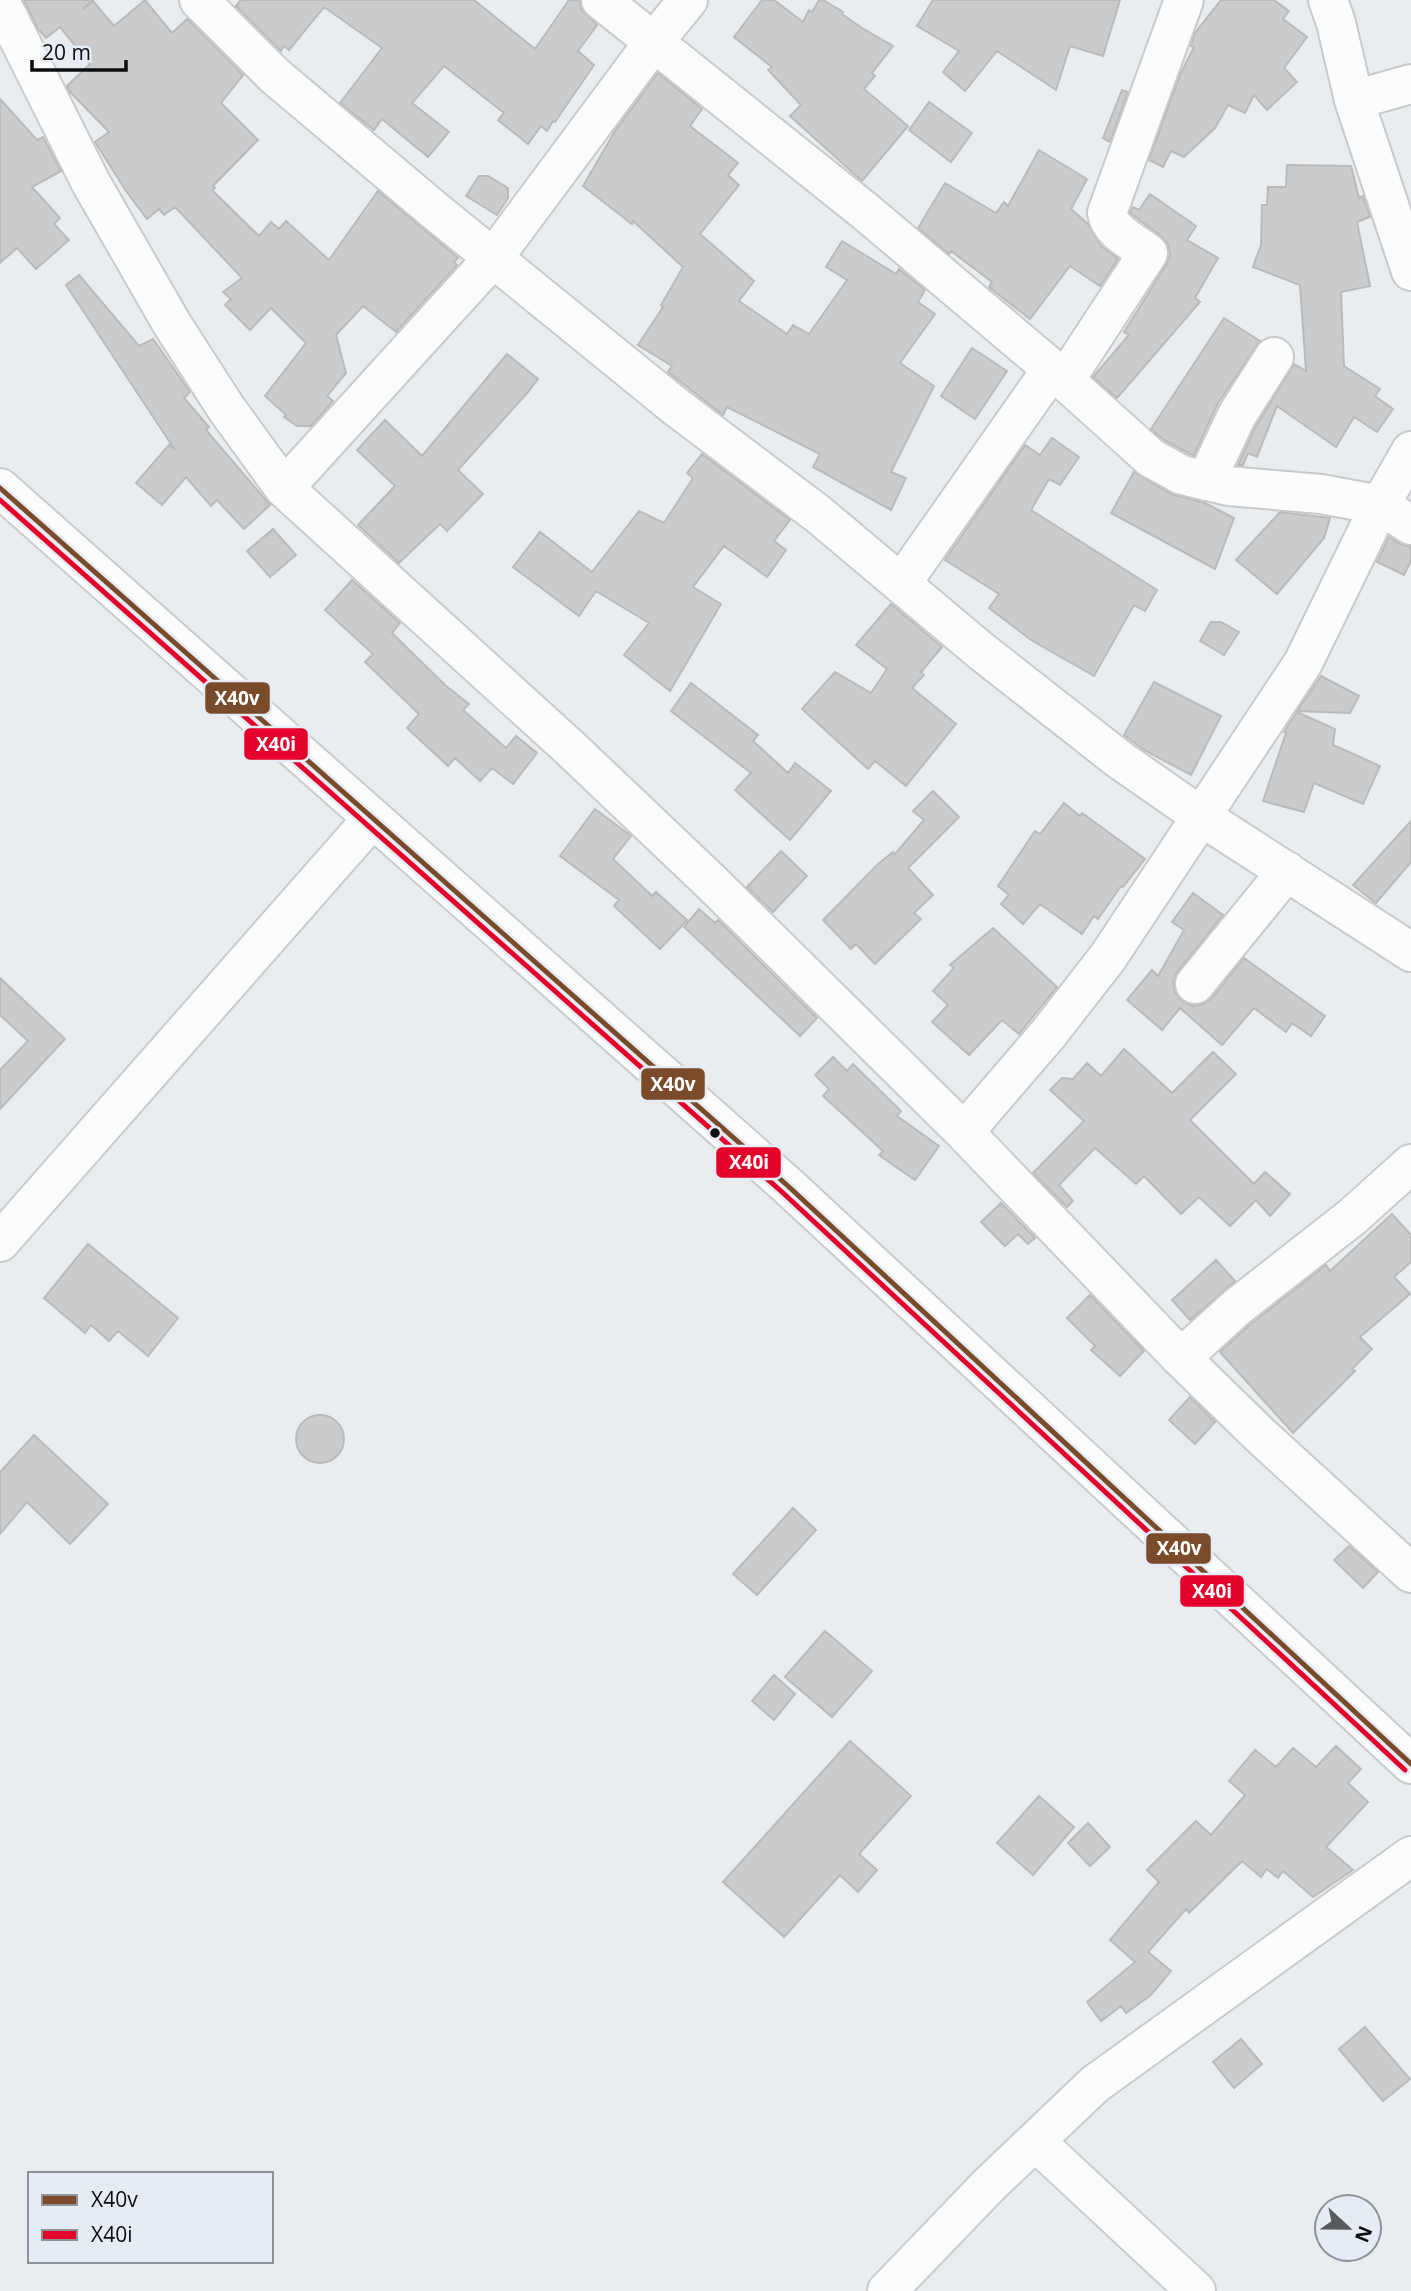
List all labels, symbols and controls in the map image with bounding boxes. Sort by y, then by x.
scale bar [32,28,126,72]
text: 20 m [42,38,91,66]
line badge: X40v [204,681,271,715]
text: X40v [214,685,260,711]
line badge: X40i [243,727,309,761]
text: X40i [256,731,296,757]
line badge: X40v [640,1067,706,1101]
text: X40v [650,1071,696,1097]
unlabelled marker [708,1126,722,1140]
line badge: X40i [715,1146,782,1179]
text: X40i [729,1149,769,1175]
line badge: X40v [1145,1532,1212,1565]
text: X40v [1156,1535,1202,1561]
line badge: X40i [1179,1574,1245,1608]
text: X40i [1192,1578,1232,1604]
legend [28,2172,273,2263]
text: X40v [91,2185,138,2213]
north arrow [1313,2193,1383,2263]
text: X40i [91,2220,132,2248]
text: N [1349,2222,1379,2246]

